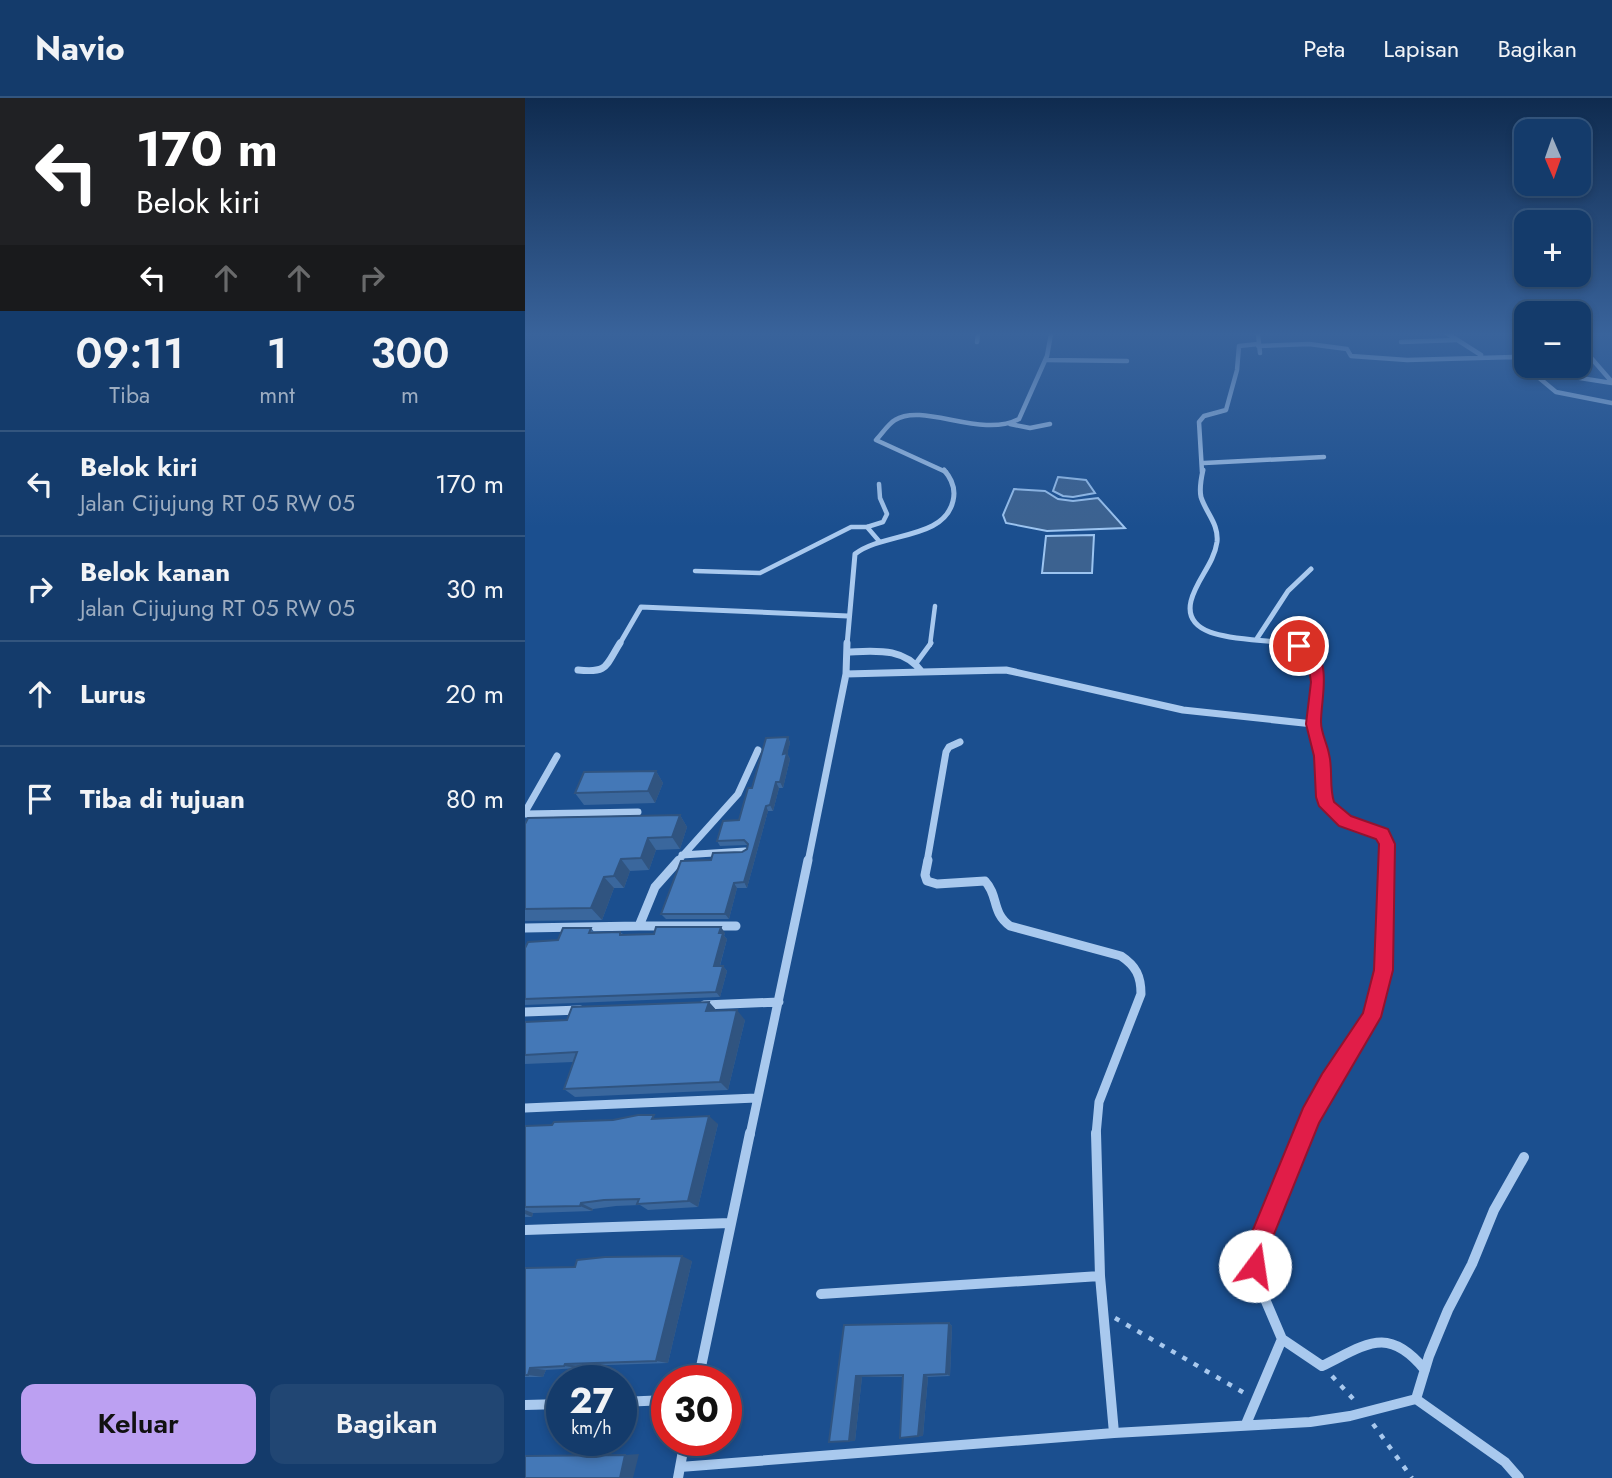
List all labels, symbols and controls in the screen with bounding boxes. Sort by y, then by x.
text: Navio [35,25,125,72]
text: Peta [1303,31,1345,66]
text: Lapisan [1383,31,1459,66]
text: Bagikan [1497,31,1577,66]
text: 170 m [136,114,278,184]
north arrow [1514,119,1591,196]
map controls [1514,119,1591,378]
icon: left [21,126,112,217]
text: Belok kiri [136,179,261,225]
button: + [1514,210,1591,287]
icon: left [134,259,172,297]
icon: ahead [207,259,245,297]
icon: ahead [280,259,318,297]
icon: right [353,259,391,297]
button: − [1514,301,1591,378]
text: 09:11 [75,323,184,384]
text: 1 [267,323,287,384]
text: 300 [370,323,449,384]
text: Tiba [109,378,150,412]
text: mnt [259,378,295,412]
text: m [401,378,419,412]
text: Belok kiri [80,448,197,486]
icon: left [21,465,59,503]
text: 170 m [435,465,504,503]
text: Jalan Cijujung RT 05 RW 05 [80,486,355,520]
text: Belok kanan [80,553,230,591]
icon: right [21,570,59,608]
text: 30 m [446,570,504,608]
text: Jalan Cijujung RT 05 RW 05 [80,591,355,625]
pin [1269,616,1329,676]
icon: arrive [1280,627,1318,665]
icon: ahead [21,675,59,713]
text: Lurus [80,675,146,713]
text: 20 m [446,675,504,713]
icon: arrive [21,780,59,818]
text: Tiba di tujuan [80,780,245,818]
text: 80 m [446,780,504,818]
position arrow [1218,1229,1292,1303]
speed limit sign: 30 [651,1365,742,1456]
text: 27 [569,1376,614,1426]
button: Keluar [21,1384,256,1464]
button: Bagikan [270,1384,504,1464]
text: km/h [571,1415,612,1441]

